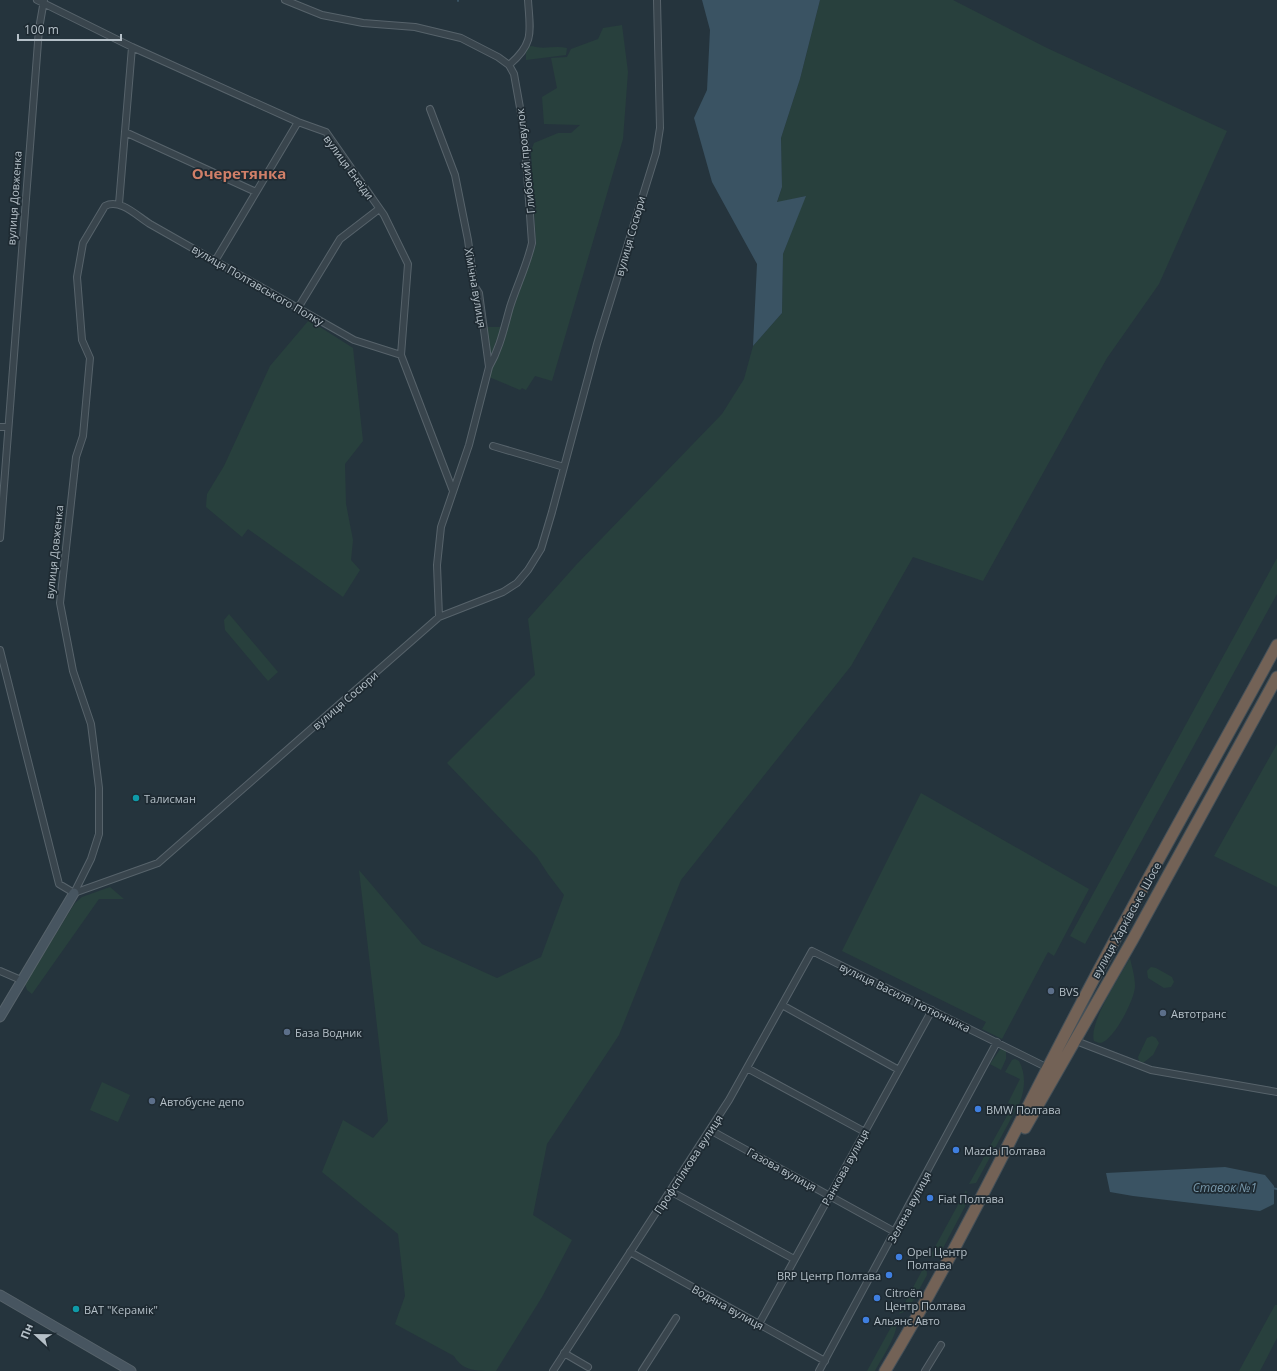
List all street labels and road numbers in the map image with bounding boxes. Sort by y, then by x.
street label: Глибокий провулок [512,108,538,214]
street label: вулиця Енеїди [321,132,377,202]
street label: вулиця Довженка [3,150,25,246]
street label: вулиця Сосюри [611,194,649,278]
street label: вулиця Полтавського Полку [189,241,327,329]
street label: Хімічна вулиця [462,247,490,329]
street label: вулиця Довженка [42,504,66,600]
street label: вулиця Сосюри [309,667,381,733]
street label: вулиця Харківське Шосе [1088,859,1164,981]
street label: вулиця Василя Тютюнника [837,959,973,1035]
street label: Профспілкова вулиця [650,1111,726,1217]
street label: Ранкова вулиця [818,1126,872,1208]
street label: Газова вулиця [745,1144,819,1194]
street label: Зелена вулиця [884,1169,934,1245]
street label: Водяна вулиця [689,1281,767,1333]

